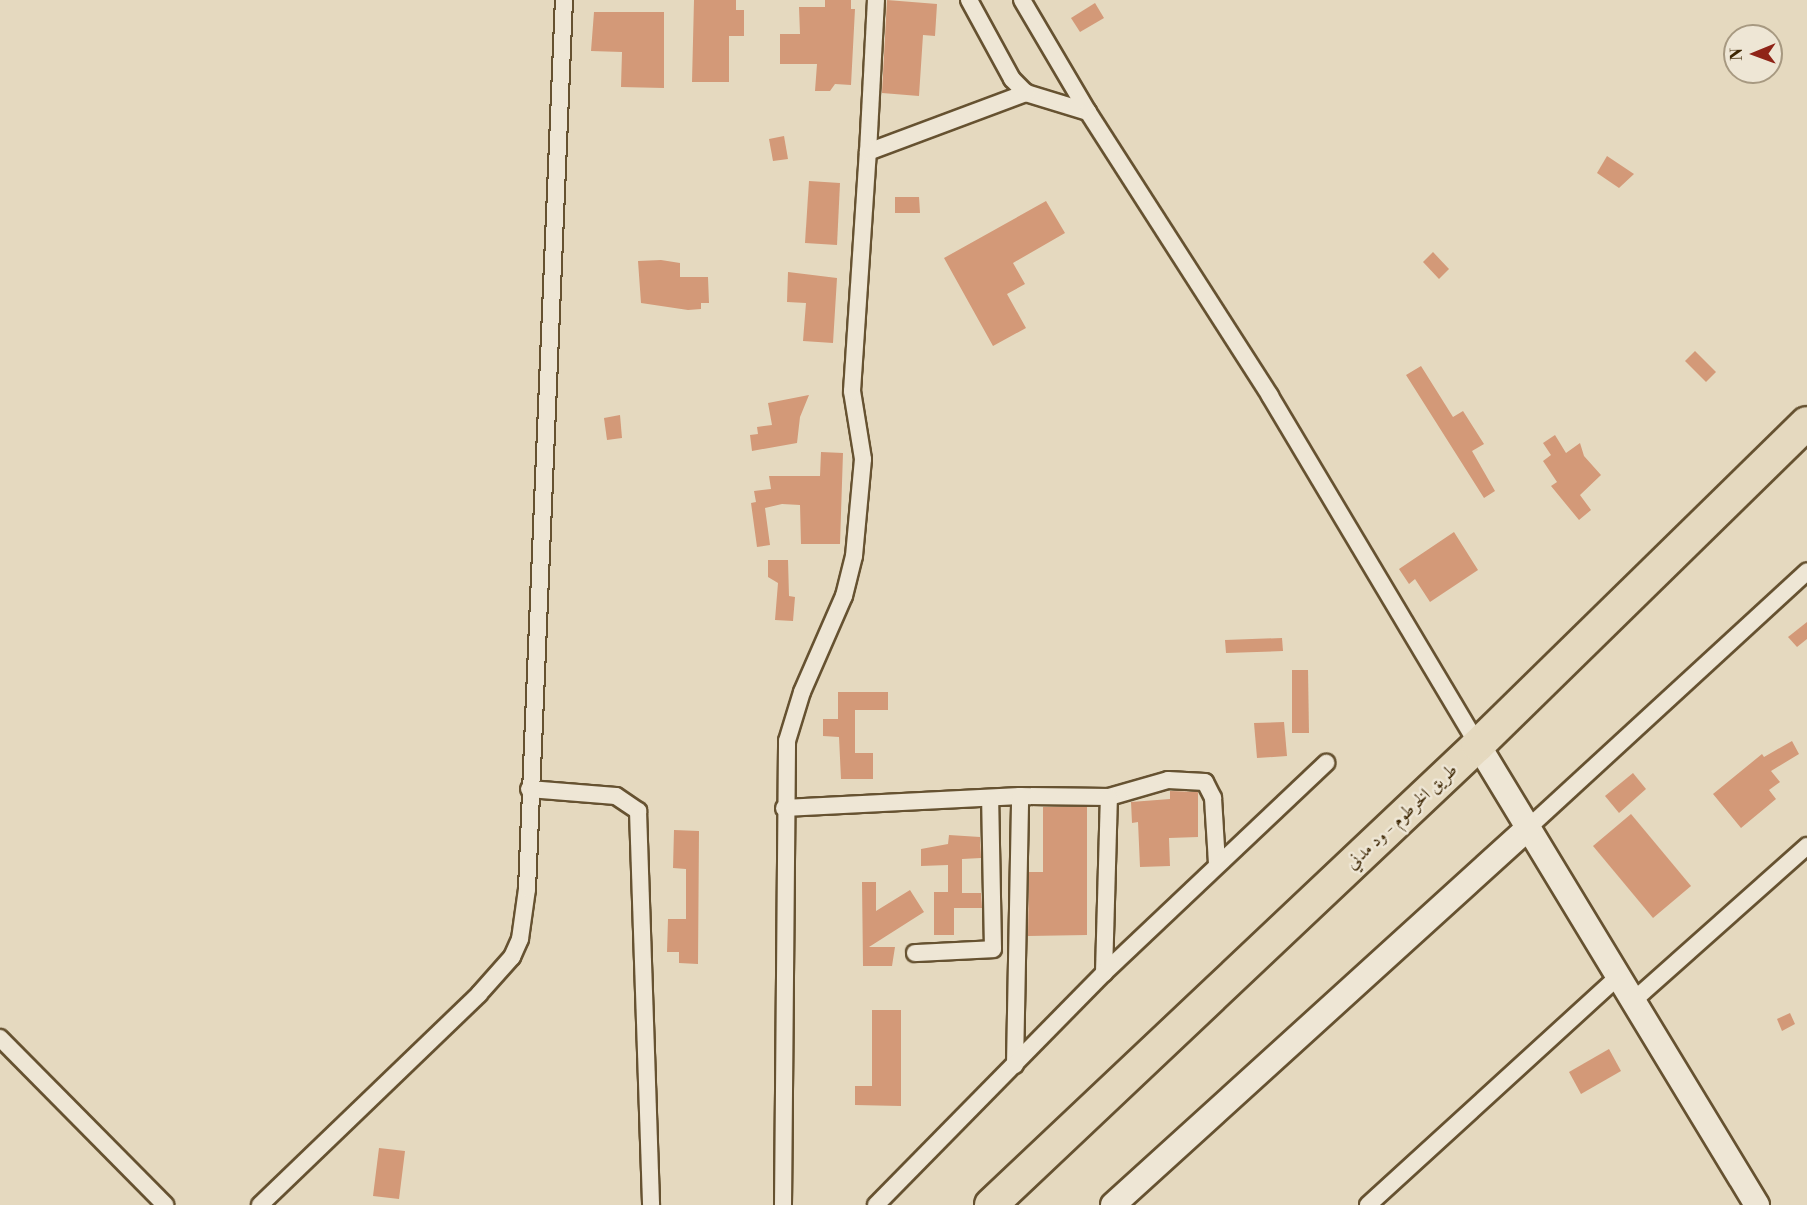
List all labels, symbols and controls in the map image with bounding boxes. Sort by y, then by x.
north arrow [1723,24,1783,84]
text: N [1727,48,1747,61]
street label: طريق الخرطوم - ود مدني [1342,760,1462,874]

